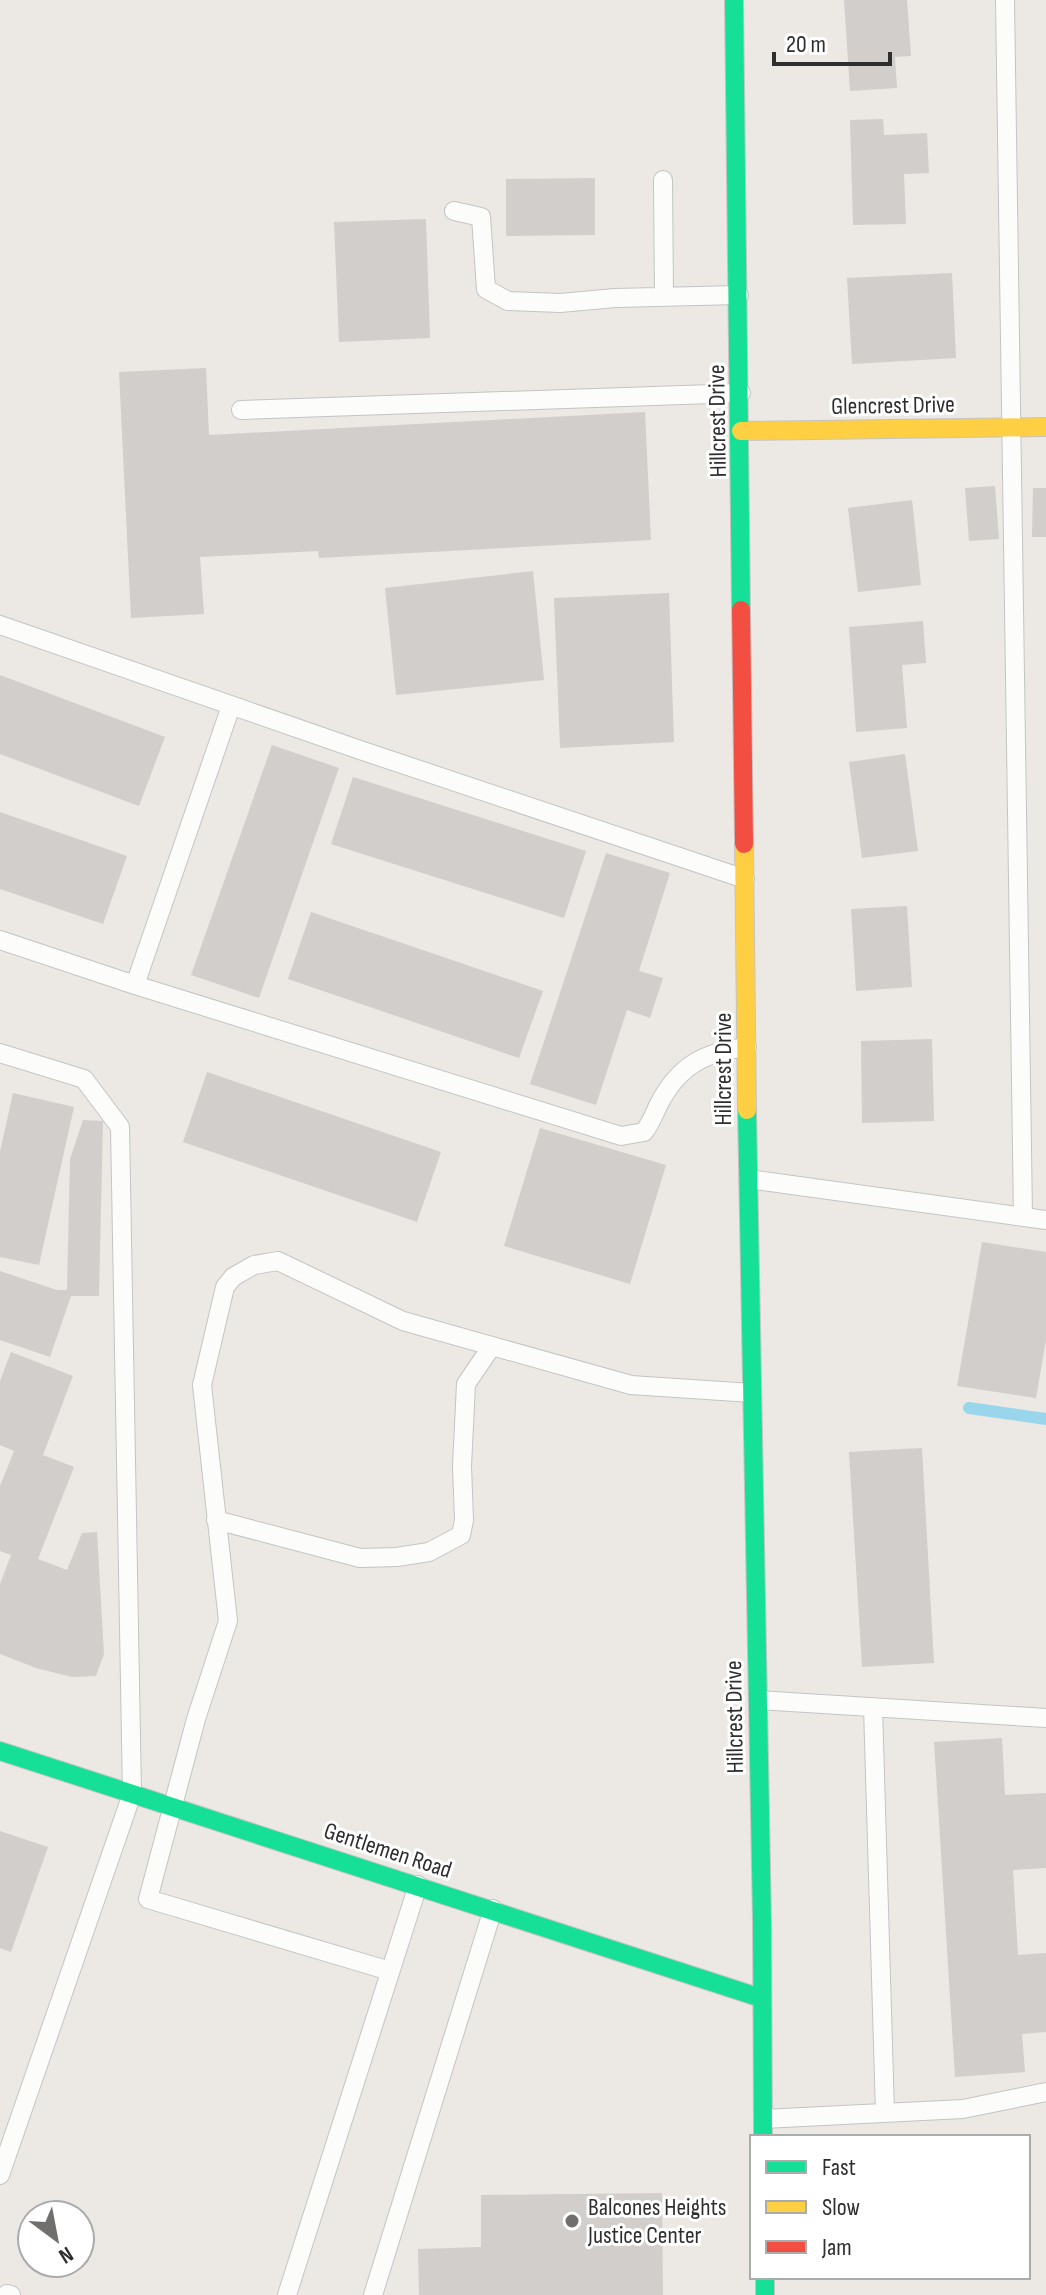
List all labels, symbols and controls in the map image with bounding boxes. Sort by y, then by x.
scale bar [774,16,890,66]
text: 20 m [786,30,826,59]
street label: Hillcrest Drive [702,364,733,478]
street label: Glencrest Drive [831,390,955,421]
street label: Hillcrest Drive [709,1013,738,1125]
street label: Hillcrest Drive [719,1660,750,1774]
street label: Gentlemen Road [320,1816,455,1885]
legend [750,2135,1030,2279]
text: Fast [822,2153,856,2182]
place label: Balcones Heights Justice Center [587,2193,726,2250]
text: Slow [822,2193,860,2222]
north arrow [16,2199,96,2279]
marker: Balcones Heights Justice Center [563,2212,581,2230]
text: Jam [821,2233,852,2262]
text: N [54,2240,78,2269]

